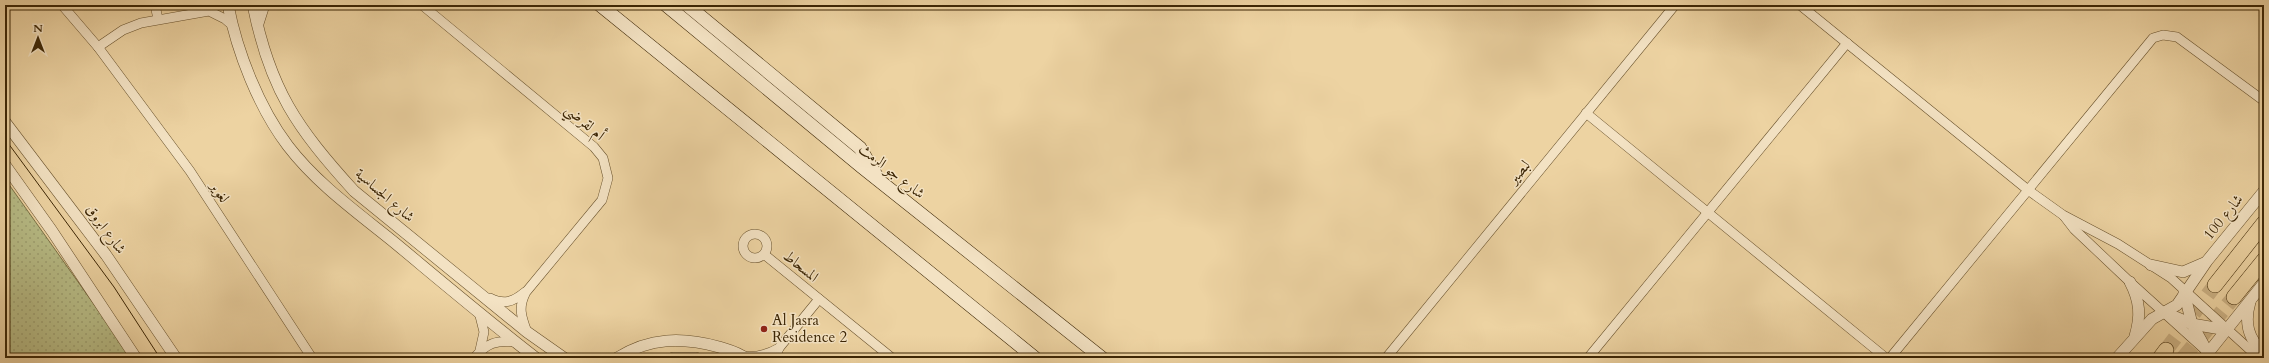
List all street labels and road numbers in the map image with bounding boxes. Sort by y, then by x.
street label: أم لقرضي [558,98,610,148]
street label: شارع جو الرمث [853,139,929,206]
street label: لبصير [1502,156,1535,190]
street label: شارع الجساسية [349,164,419,229]
street label: لغوير [205,176,234,207]
street label: شارع 100 [2199,190,2250,246]
street label: شارع ابروق [79,200,131,260]
street label: المسحاط [779,246,823,286]

